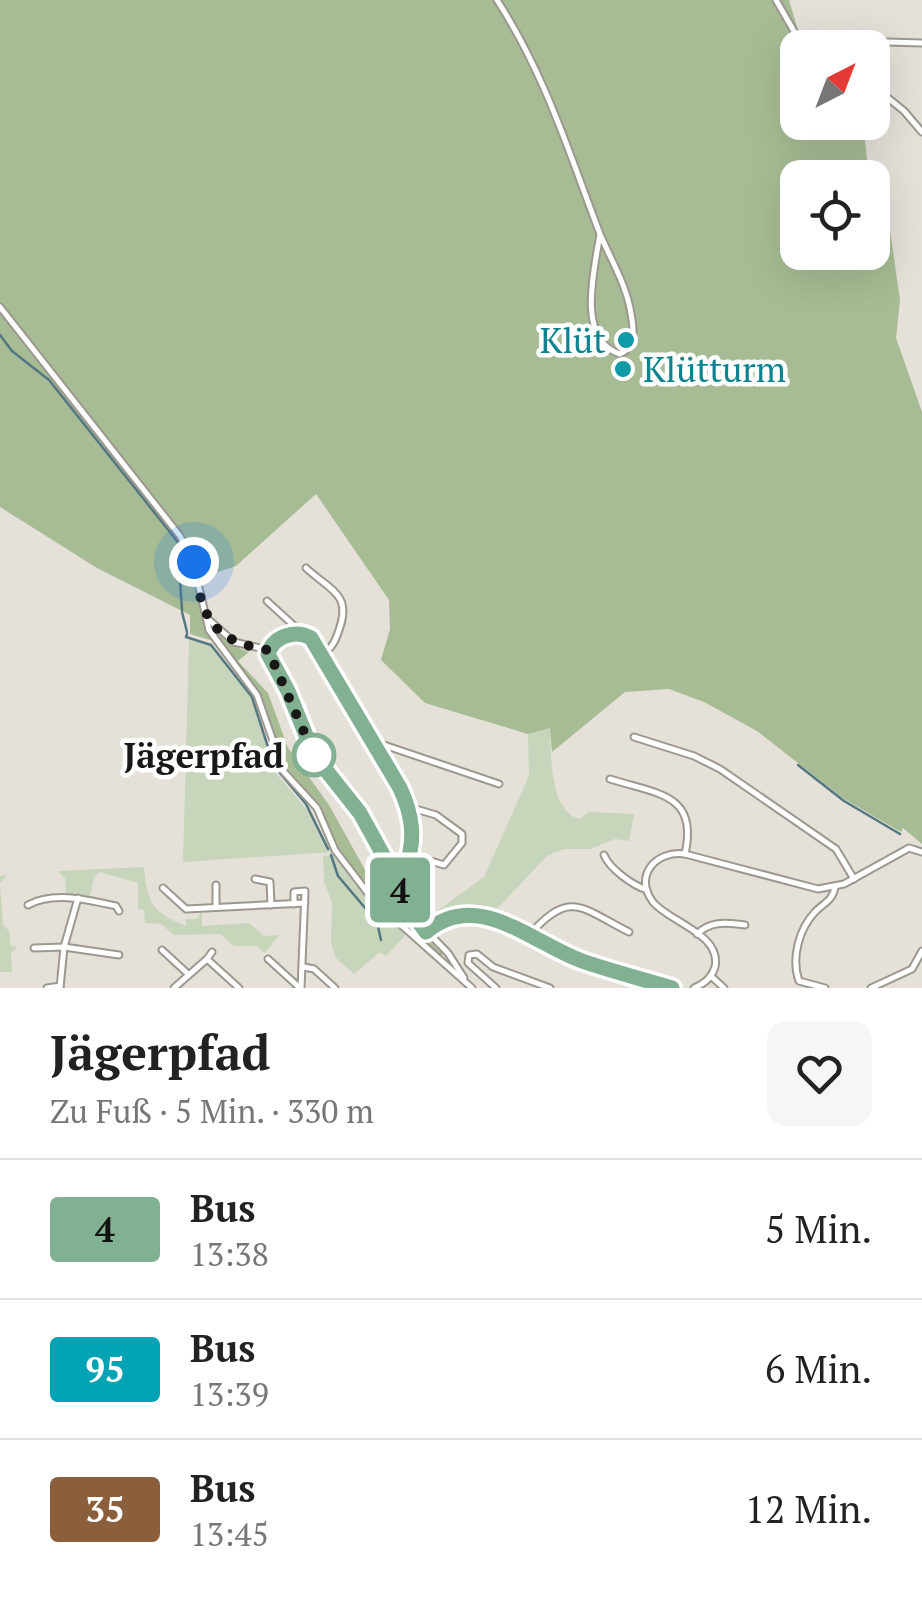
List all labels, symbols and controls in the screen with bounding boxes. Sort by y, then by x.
north arrow [780,30,890,140]
map controls [780,30,890,270]
button: locate [780,160,890,270]
place label: Klüt [540,317,606,363]
marker: Klüt [615,329,637,351]
place label: Klütturm [643,346,786,392]
marker: Klütturm [612,358,634,380]
your location [169,537,219,587]
place label: Jägerpfad [123,732,284,778]
marker: Jägerpfad [293,734,335,776]
line badge: 4 [368,858,432,922]
text: 4 [390,867,410,913]
text: Jägerpfad [50,1020,270,1084]
button: heart [767,1021,872,1126]
text: Zu Fuß · 5 Min. · 330 m [50,1090,374,1132]
text: Bus [190,1183,255,1233]
text: 5 Min. [765,1204,872,1254]
text: 4 [95,1206,115,1252]
text: 13:38 [190,1233,269,1275]
text: Bus [190,1323,255,1373]
text: 6 Min. [765,1344,872,1394]
text: 95 [85,1346,125,1392]
text: 13:39 [190,1373,269,1415]
text: Bus [190,1463,255,1513]
text: 12 Min. [745,1484,872,1534]
text: 35 [85,1486,125,1532]
text: 13:45 [190,1513,269,1555]

